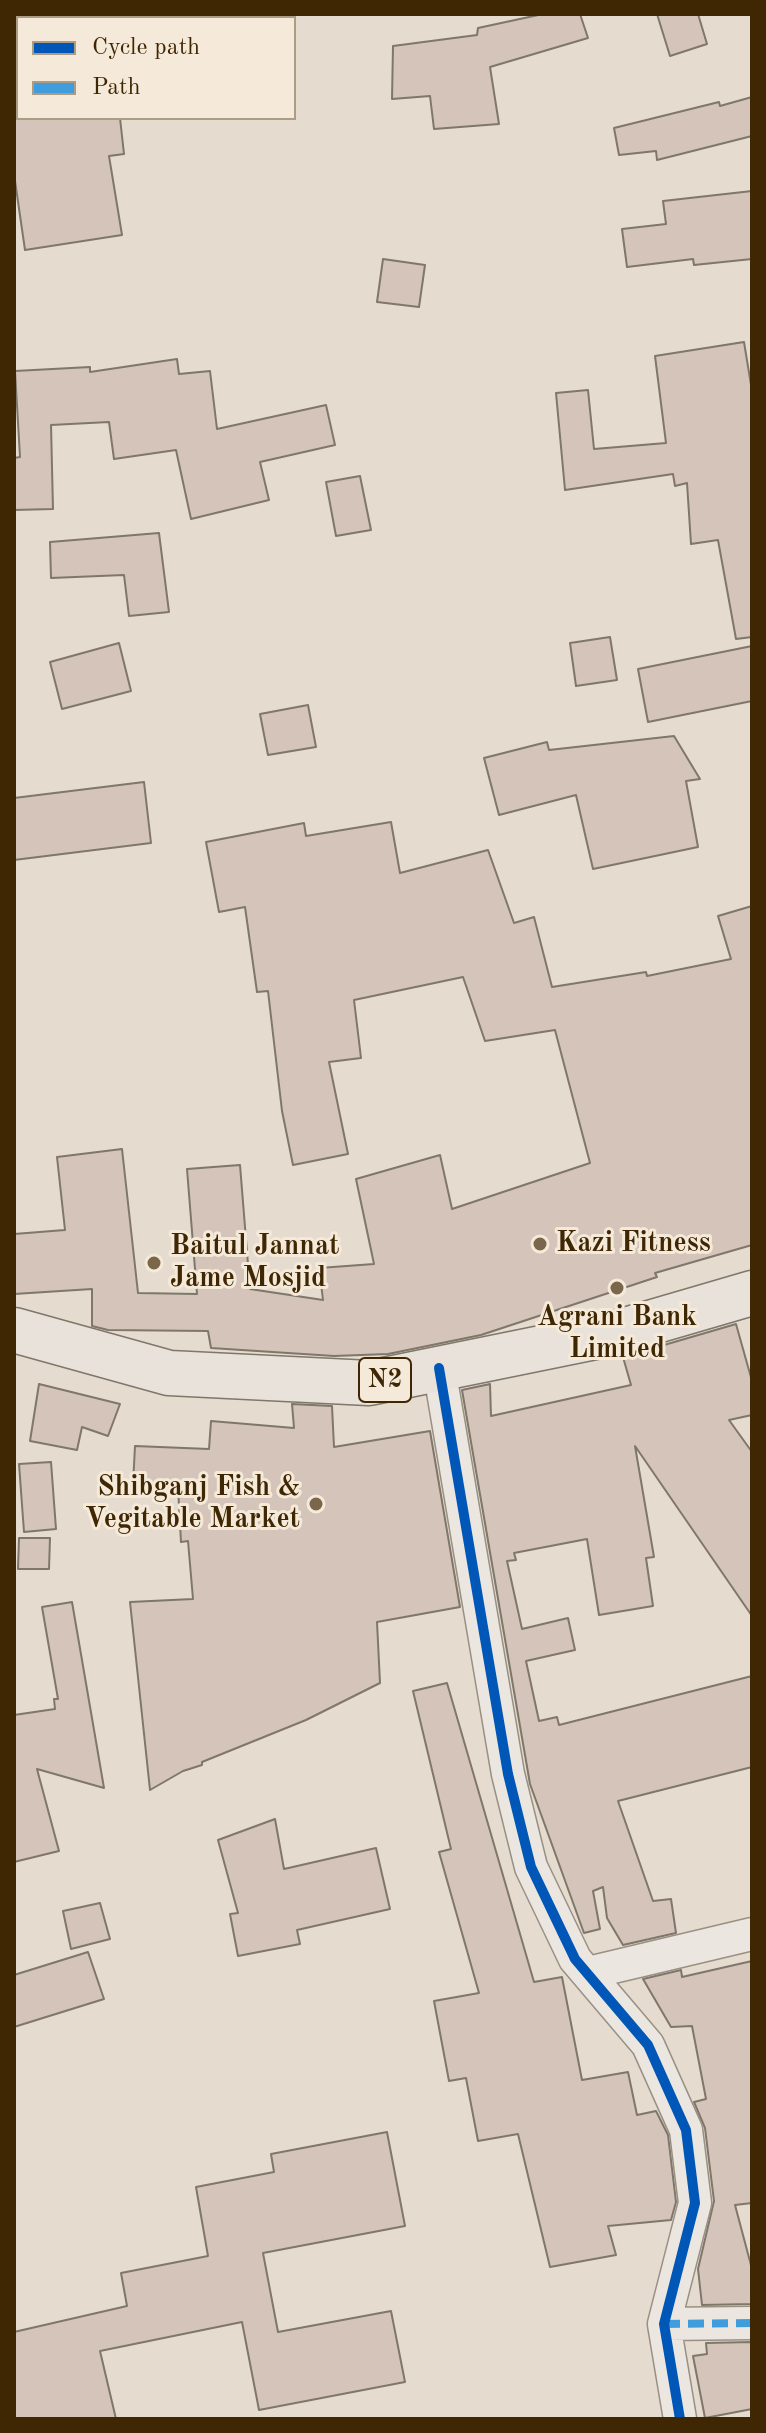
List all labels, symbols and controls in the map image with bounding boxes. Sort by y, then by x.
legend [16,16,296,120]
text: Cycle path [92,36,200,60]
text: Path [92,76,141,100]
place label: Kazi Fitness [556,1227,711,1261]
place label: Baitul Jannat Jame Mosjid [170,1230,339,1296]
marker: Kazi Fitness [531,1235,549,1253]
marker: Baitul Jannat Jame Mosjid [145,1254,163,1272]
marker: Agrani Bank Limited [608,1279,626,1297]
place label: Agrani Bank Limited [537,1301,697,1367]
road number: N2 [359,1358,411,1402]
place label: Shibganj Fish & Vegitable Market [85,1471,300,1537]
marker: Shibganj Fish & Vegitable Market [307,1495,325,1513]

